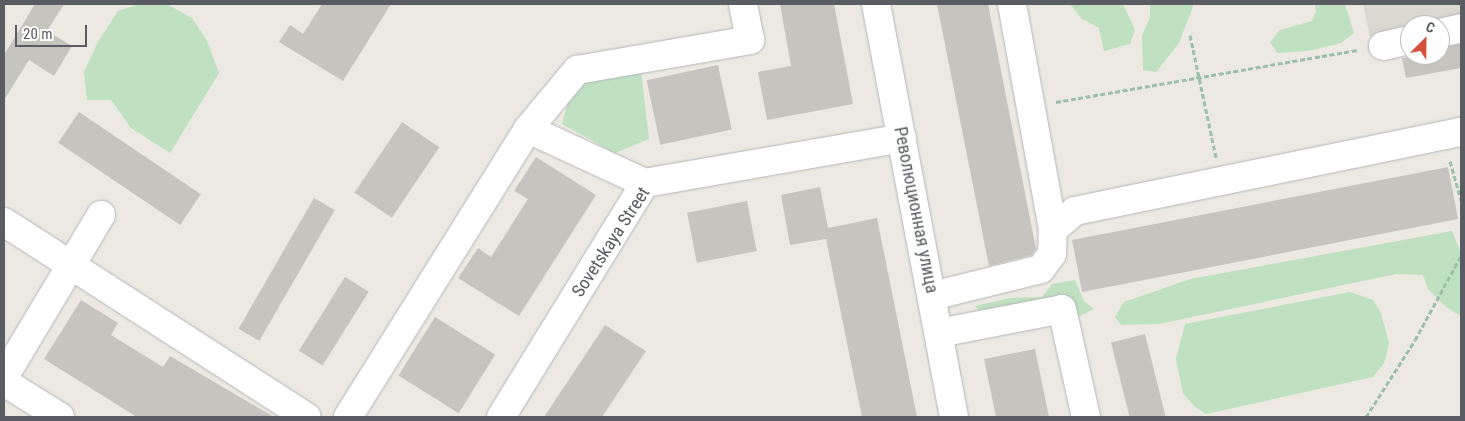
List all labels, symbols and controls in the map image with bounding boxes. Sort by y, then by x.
scale bar [18,15,90,47]
north arrow [1400,15,1450,65]
text: С [1424,18,1437,36]
text: 20 m [23,25,53,43]
street label: Революционная улица [889,125,943,295]
street label: Sovetskaya Street [567,183,655,301]

